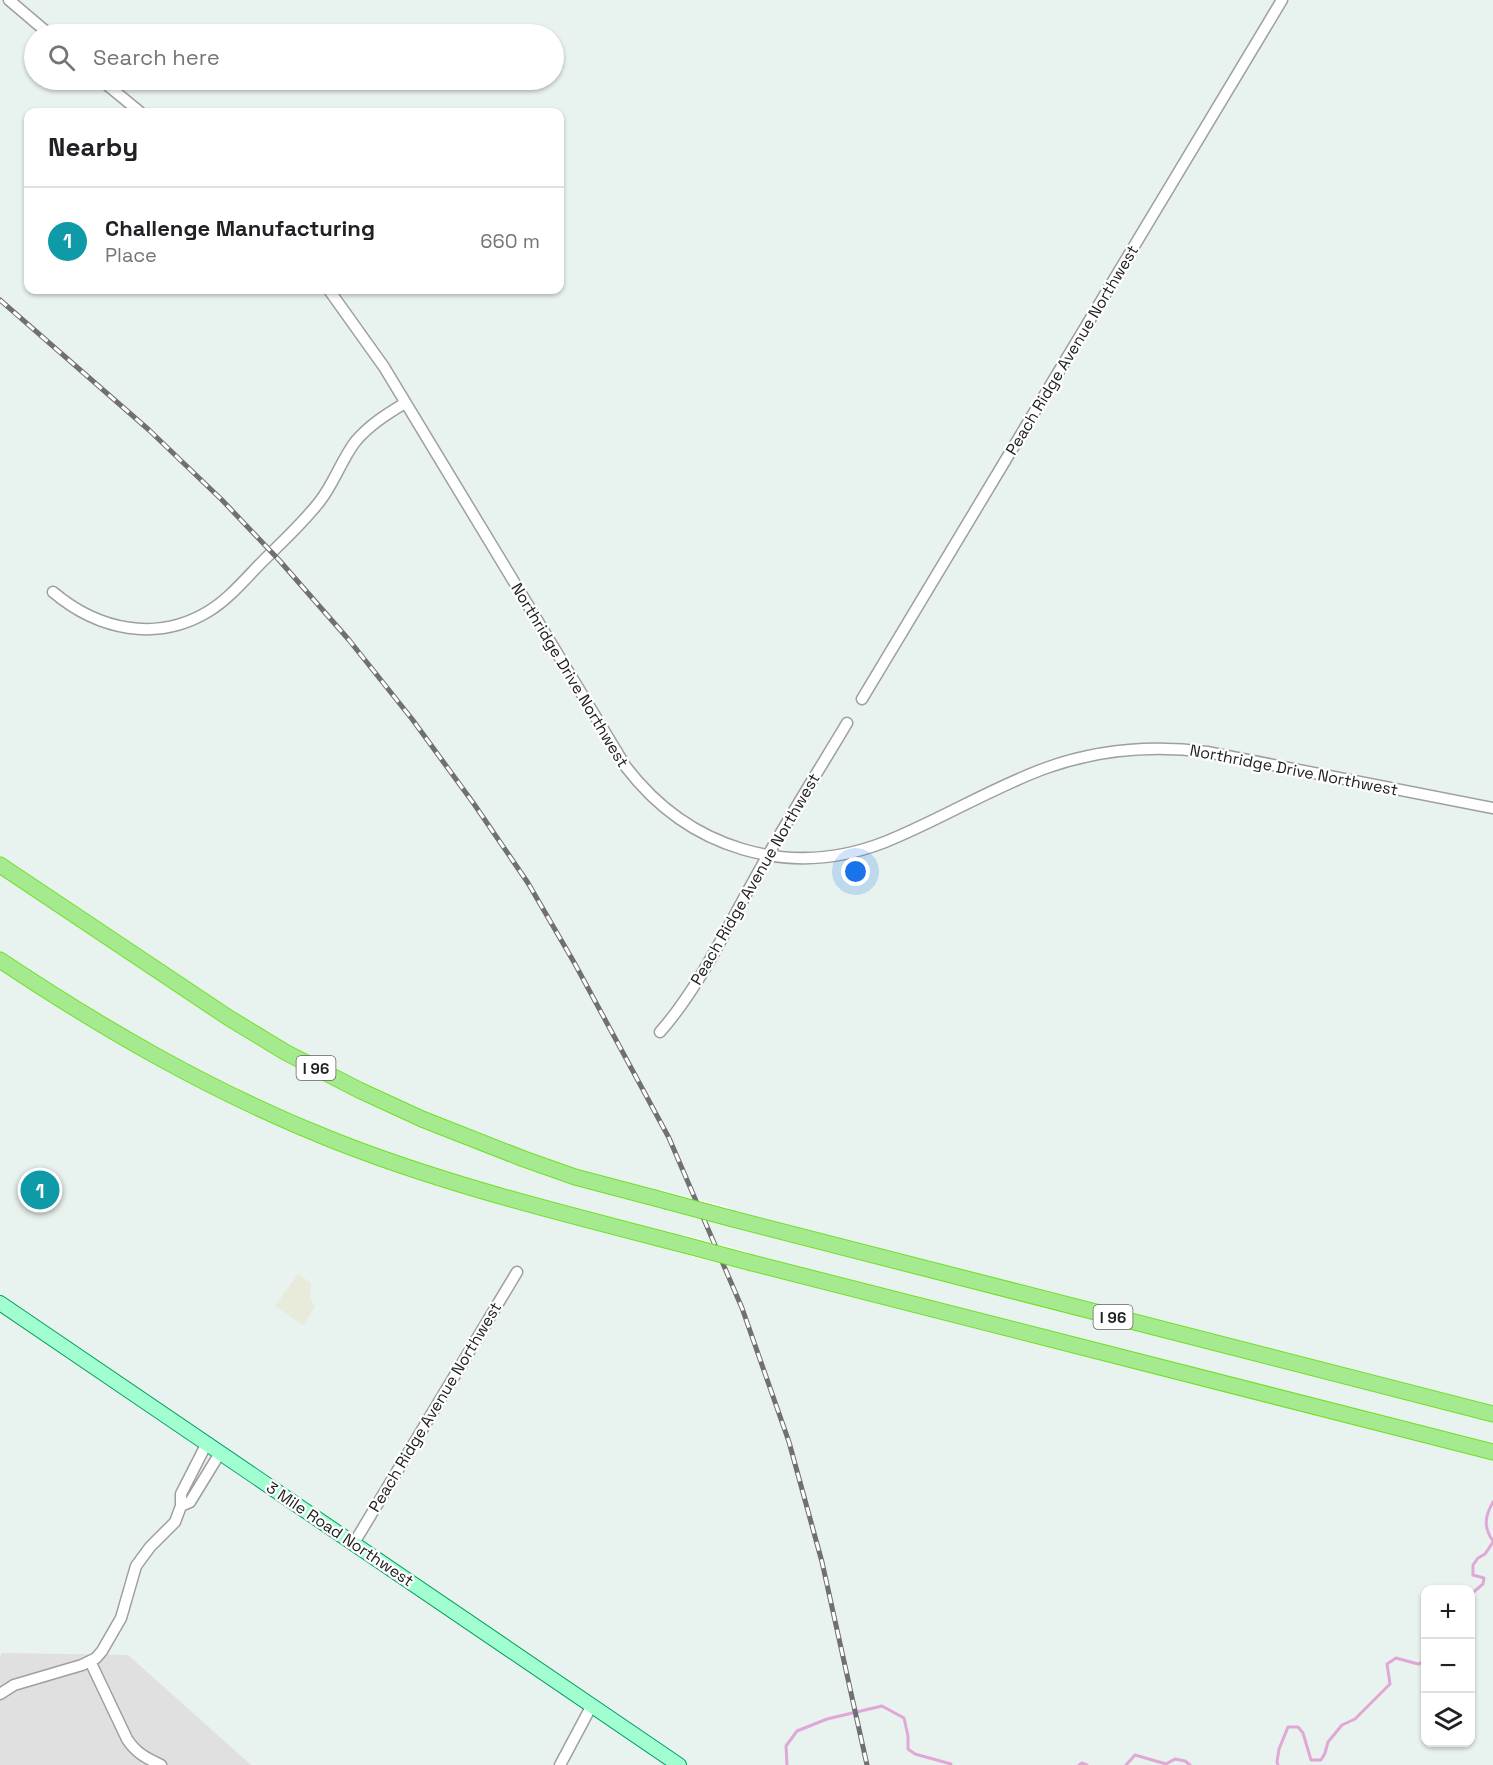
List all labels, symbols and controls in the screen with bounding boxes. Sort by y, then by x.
search box [24,24,564,90]
icon: search [45,41,78,74]
text: Search here [93,43,220,71]
text: Nearby [48,130,138,164]
text: Challenge Manufacturing [105,214,375,242]
text: 1 [63,228,72,254]
text: 660 m [480,228,540,254]
street label: Peach Ridge Avenue Northwest [1001,241,1143,459]
text: Place [105,242,157,268]
street label: Northridge Drive Northwest [506,579,634,771]
street label: Northridge Drive Northwest [1188,740,1400,800]
street label: Peach Ridge Avenue Northwest [686,769,824,989]
your location [841,857,870,886]
road number: I 96 [296,1056,336,1080]
pin: 1 [20,1168,60,1212]
street label: Peach Ridge Avenue Northwest [364,1298,506,1516]
road number: I 96 [1094,1305,1132,1329]
street label: 3 Mile Road Northwest [262,1477,418,1591]
map controls [1421,1585,1475,1747]
button: + [1421,1585,1475,1639]
button: − [1421,1639,1475,1693]
button: layers [1421,1693,1475,1747]

